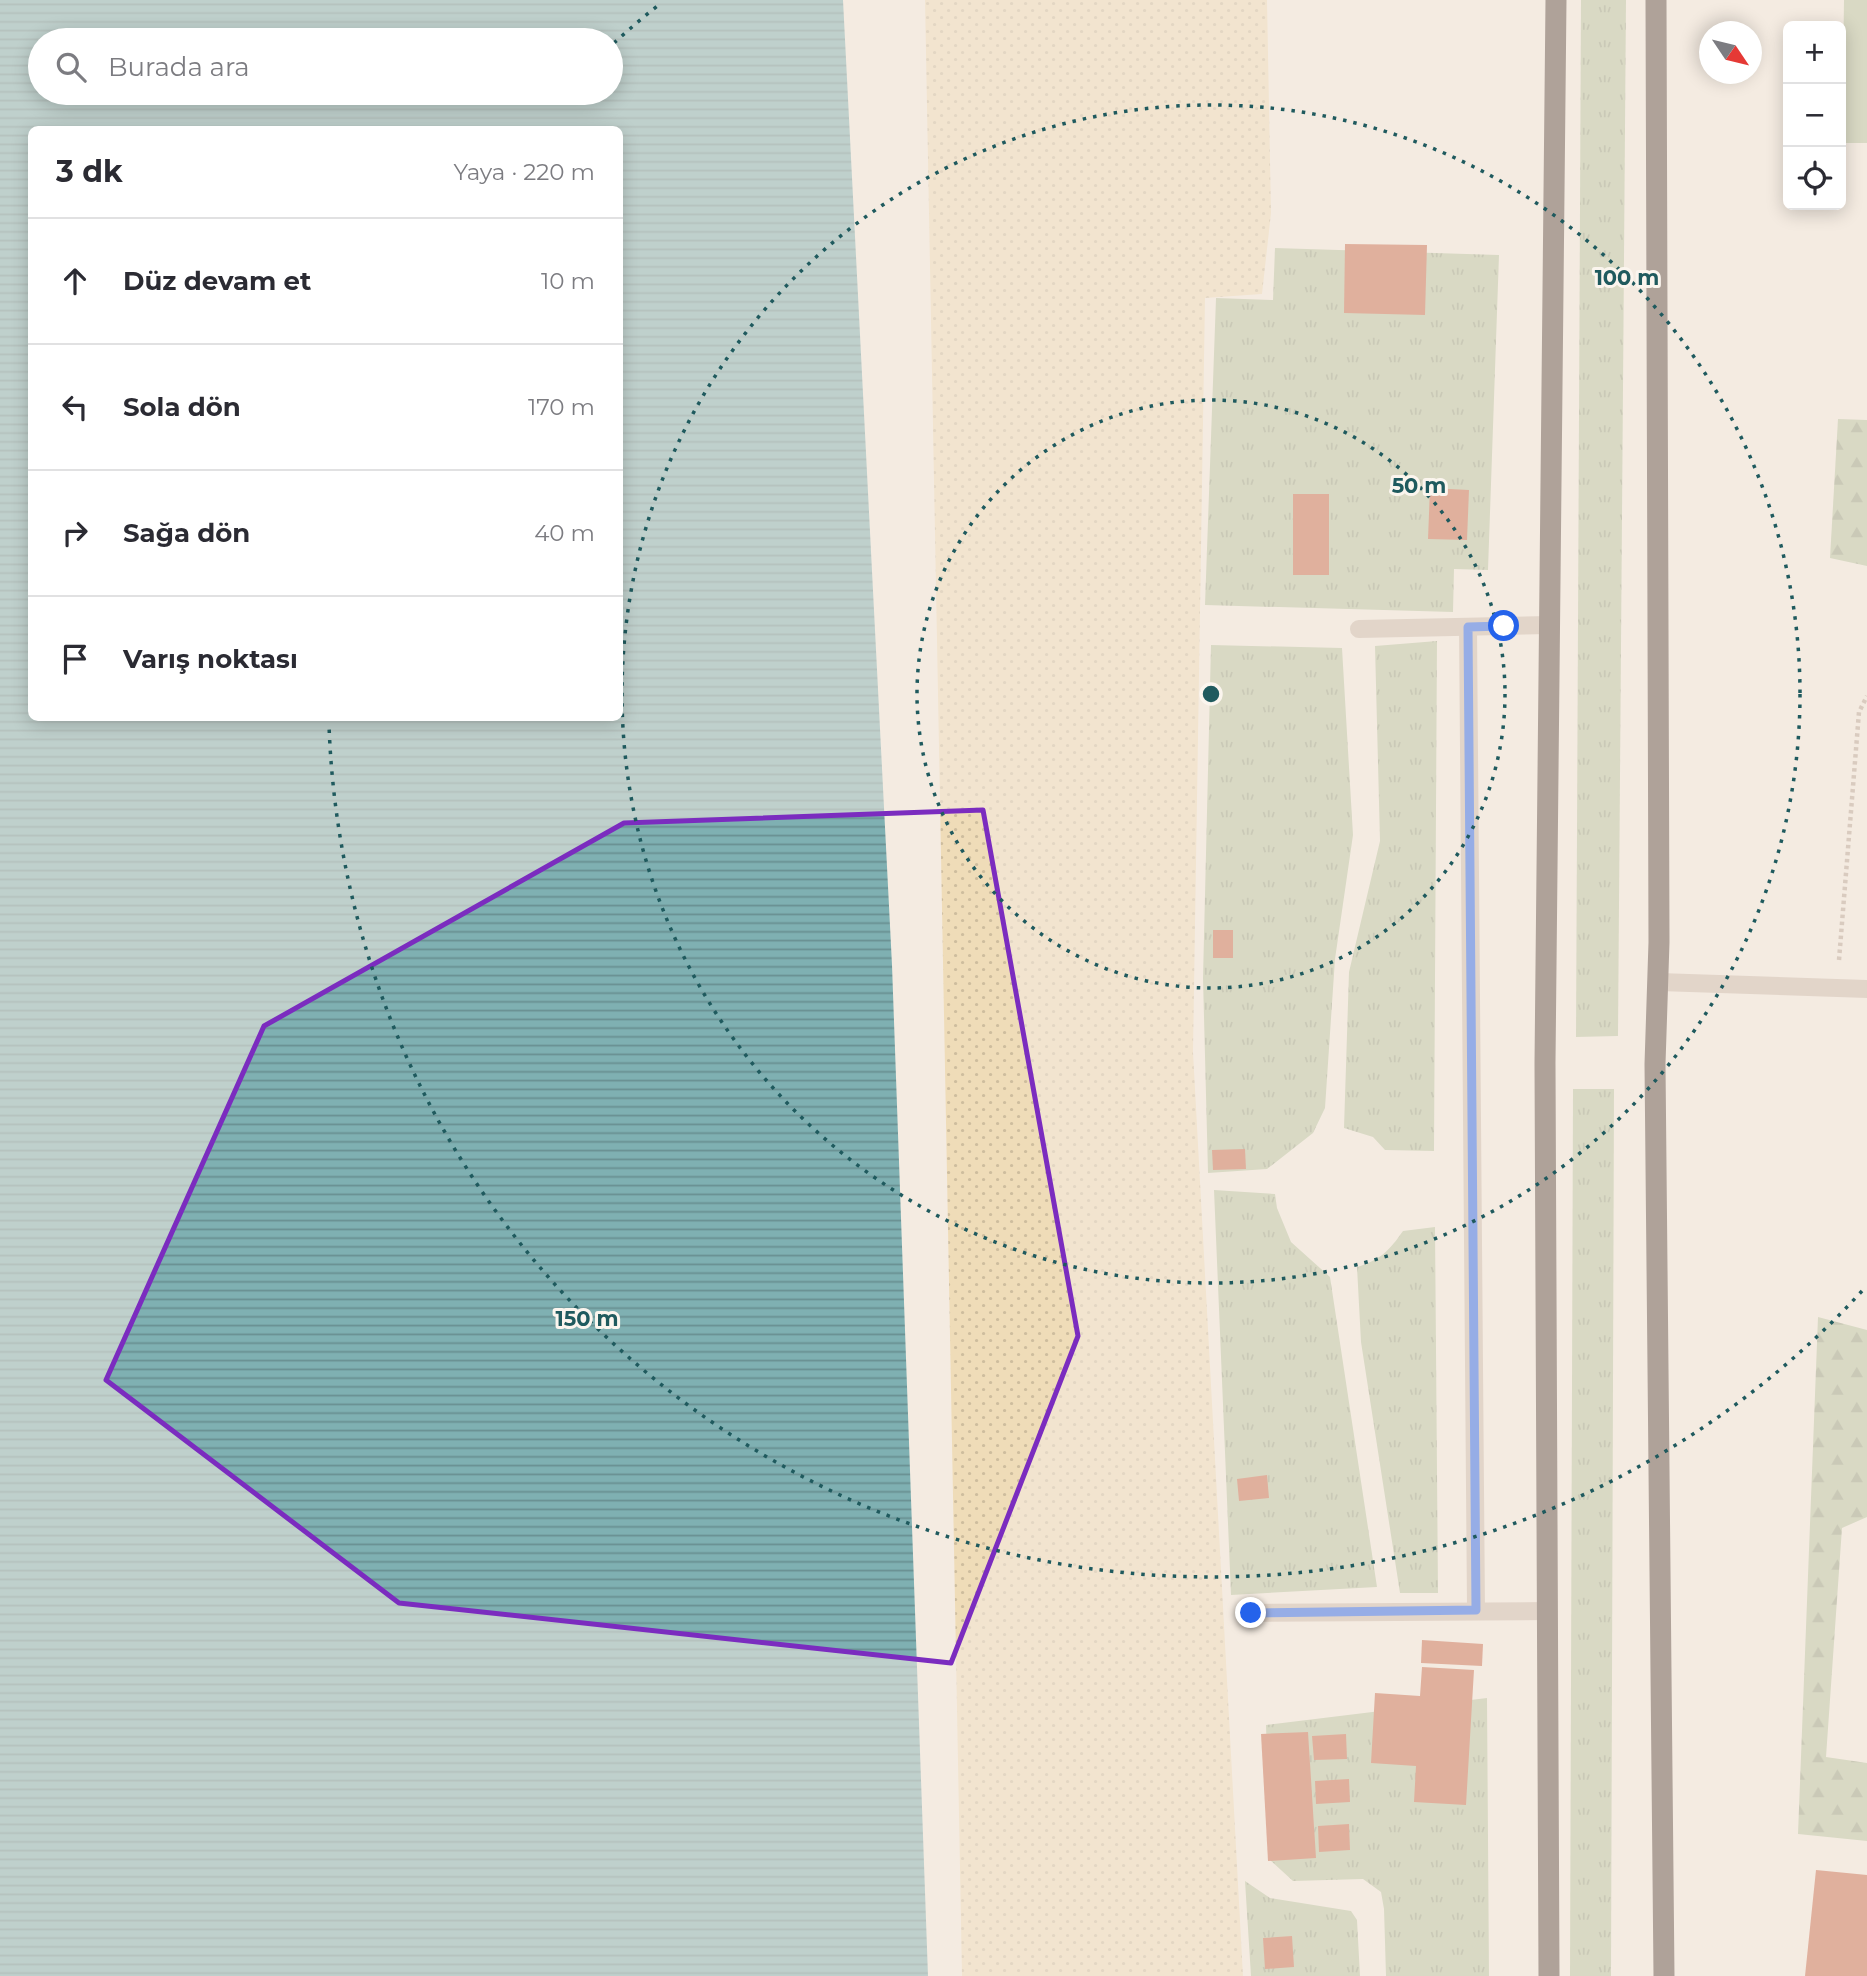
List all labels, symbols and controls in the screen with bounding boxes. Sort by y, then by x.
north arrow [1699,21,1762,84]
map controls [1783,21,1846,210]
button: + [1783,21,1846,84]
search box [28,28,623,105]
icon: search [52,48,90,86]
text: Burada ara [108,51,250,83]
button: − [1783,84,1846,147]
button: locate [1783,147,1846,210]
text: 3 dk [56,153,123,190]
text: Yaya · 220 m [454,158,595,186]
icon: ahead [56,262,94,300]
text: Düz devam et [123,265,311,297]
text: 100 m [1595,265,1659,290]
text: 10 m [541,267,595,295]
icon: left [56,388,94,426]
text: Sola dön [123,391,241,423]
text: 170 m [528,393,595,421]
text: 50 m [1392,473,1446,498]
icon: right [56,514,94,552]
text: Sağa dön [123,517,250,549]
text: 40 m [534,519,595,547]
route start [1488,610,1519,641]
icon: arrive [56,640,94,678]
text: Varış noktası [123,643,298,675]
centre of rings [1199,682,1223,706]
text: 150 m [556,1306,618,1331]
route end [1235,1597,1266,1628]

